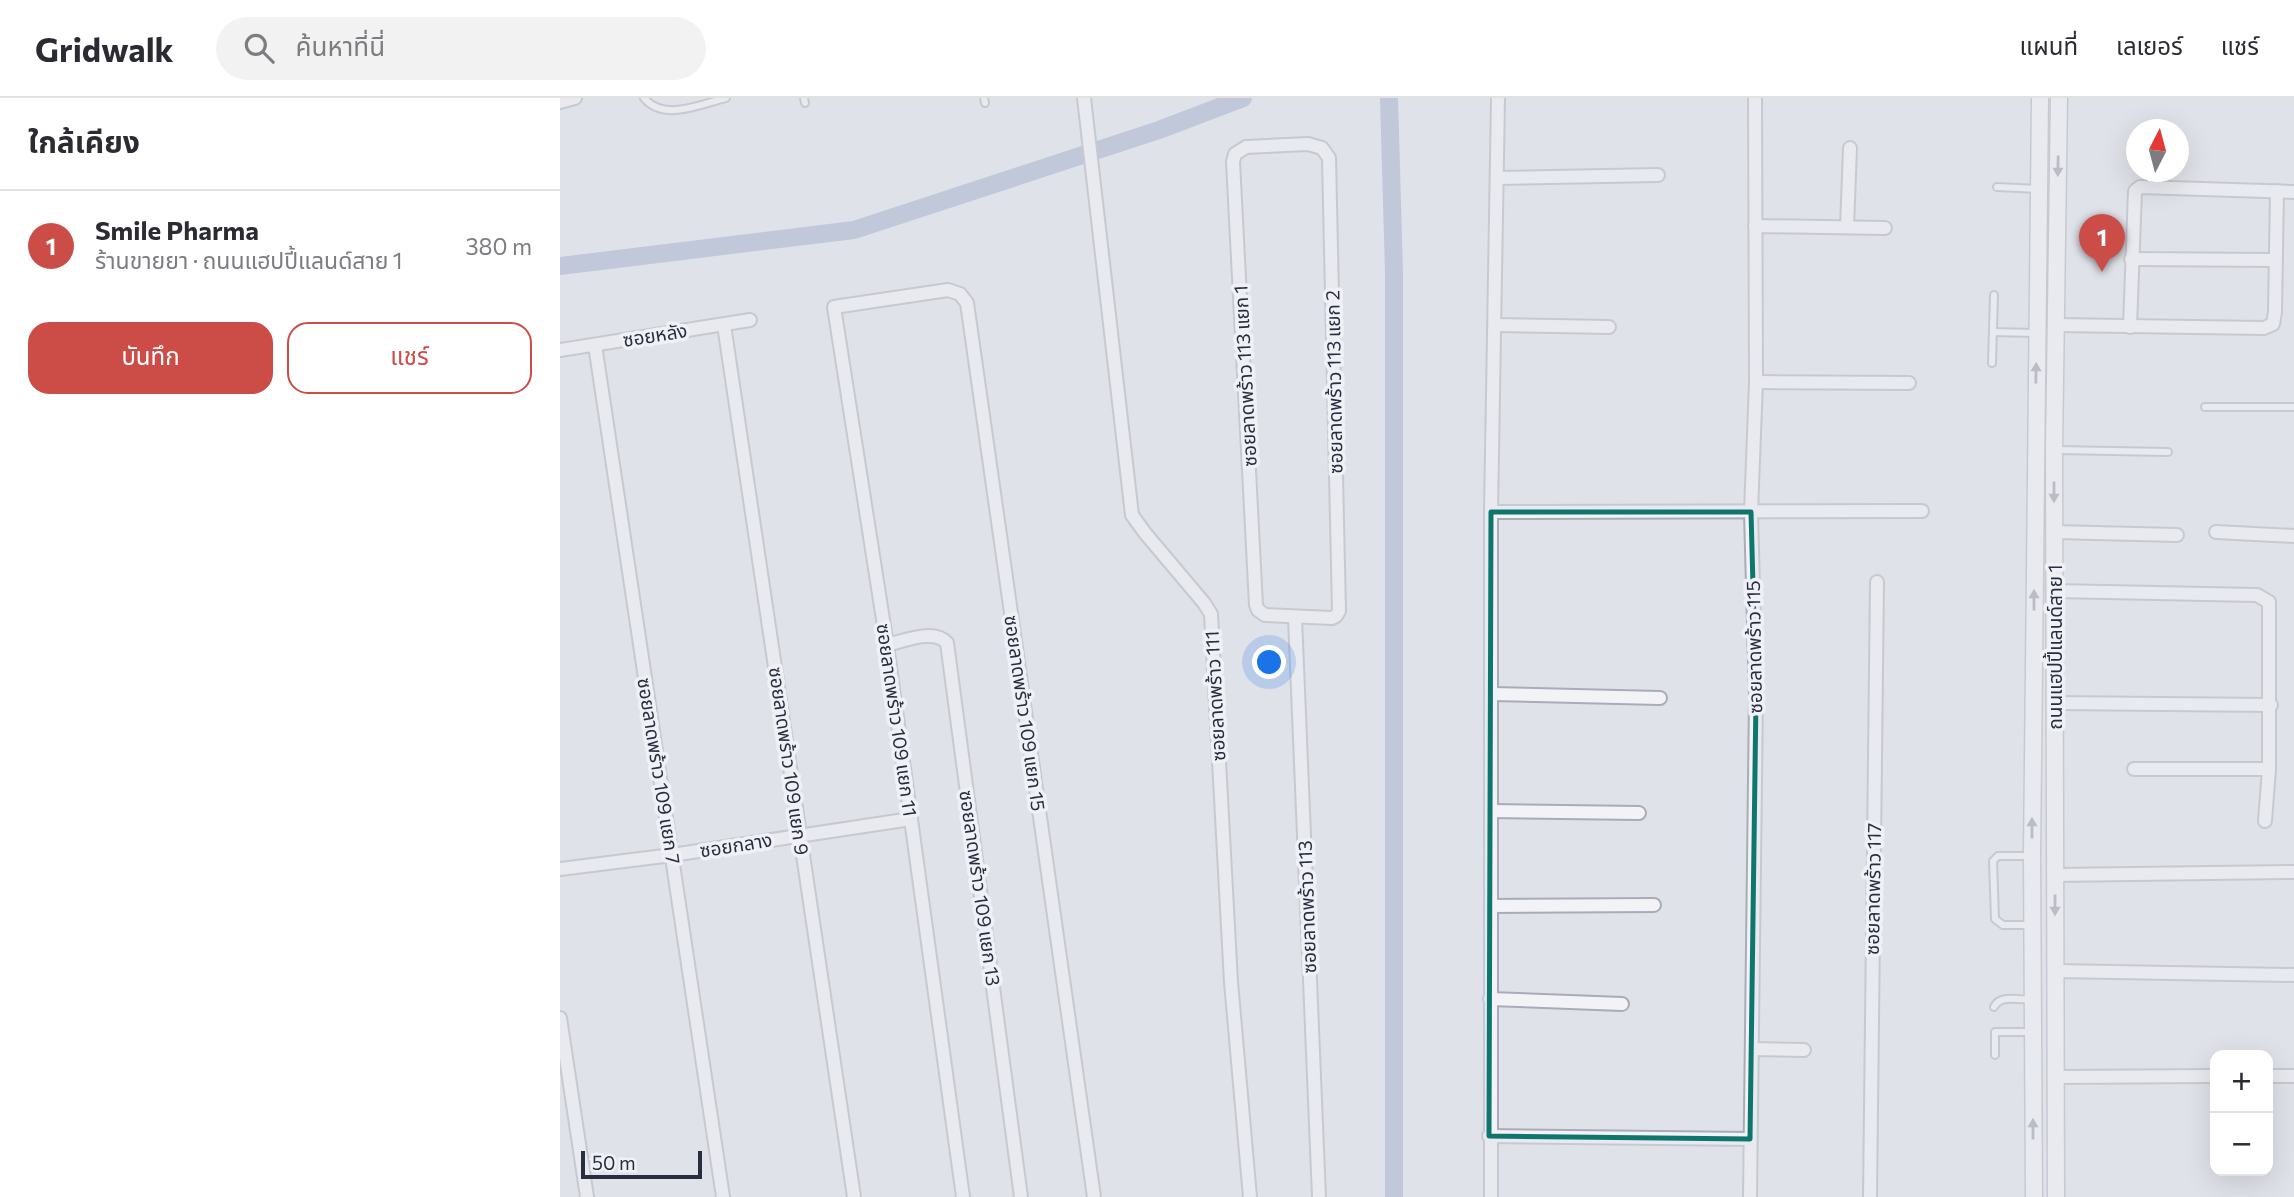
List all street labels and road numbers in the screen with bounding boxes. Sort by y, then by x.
street label: ซอยลาดพร้าว 113 แยก 1 [1228,285,1261,467]
street label: ซอยลาดพร้าว 113 แยก 2 [1320,290,1347,474]
street label: ซอยหลัง [621,318,689,351]
street label: ถนนแฮปปี้แลนด์สาย 1 [2042,564,2066,730]
street label: ซอยลาดพร้าว 115 [1741,580,1766,714]
street label: ซอยลาดพร้าว 109 แยก 15 [1000,614,1051,812]
street label: ซอยลาดพร้าว 109 แยก 11 [873,622,922,818]
street label: ซอยลาดพร้าว 111 [1200,630,1229,762]
street label: ซอยลาดพร้าว 109 แยก 9 [765,665,814,857]
street label: ซอยลาดพร้าว 109 แยก 7 [633,676,686,866]
street label: ซอยลาดพร้าว 109 แยก 13 [955,789,1006,987]
street label: ซอยลาดพร้าว 117 [1860,823,1885,955]
street label: ซอยกลาง [698,827,774,862]
street label: ซอยลาดพร้าว 113 [1293,840,1320,974]

